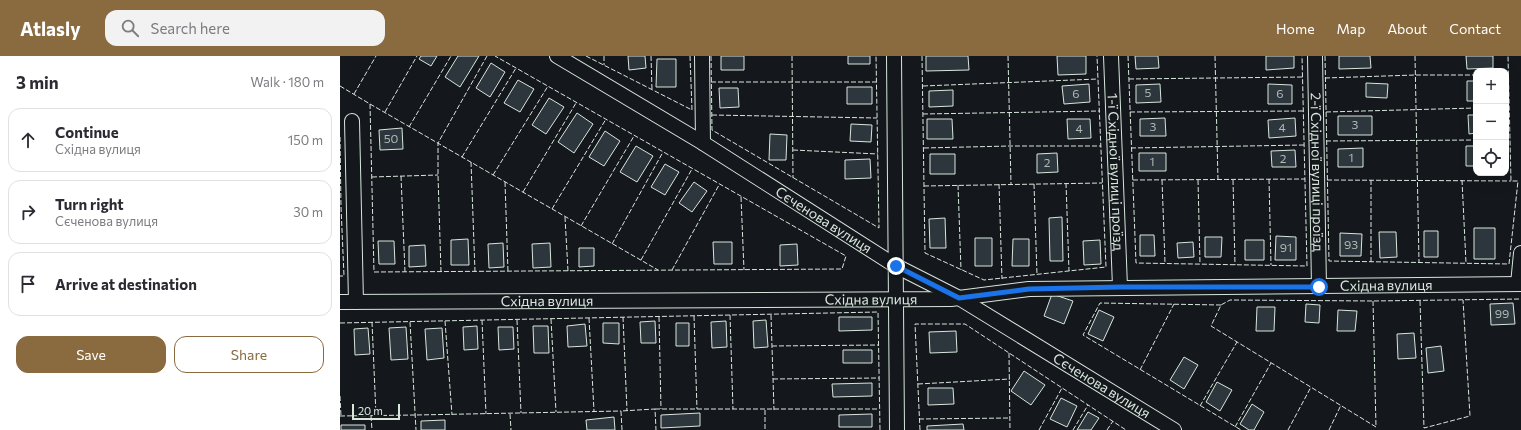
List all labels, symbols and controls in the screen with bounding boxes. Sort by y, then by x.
search box [105,10,385,46]
text: Atlasly [20,17,81,40]
icon: search [119,17,141,39]
text: Search here [151,19,230,37]
text: Home [1276,20,1315,37]
text: Map [1337,20,1365,37]
text: About [1387,20,1427,37]
text: Contact [1449,20,1501,37]
map controls [1473,68,1509,176]
button: + [1473,68,1509,104]
text: 3 min [16,72,59,93]
text: Walk · 180 m [250,74,324,90]
house number: 5 [1145,85,1152,99]
house number: 6 [1072,86,1080,100]
house number: 6 [1276,86,1284,100]
street label: 2-ї Східної вулиці проїзд [1308,92,1327,252]
street label: 1-ї Східної вулиці проїзд [1104,93,1128,251]
button: − [1473,104,1509,140]
house number: 3 [1352,117,1359,131]
house number: 3 [1150,119,1157,133]
house number: 4 [1278,120,1286,134]
house number: 4 [1075,121,1083,135]
text: Continue [55,123,119,141]
icon: ahead [17,129,39,151]
house number: 50 [384,131,399,145]
text: 150 m [288,132,323,148]
button: locate [1473,140,1509,176]
text: Східна вулиця [55,141,141,157]
house number: 1 [1348,150,1354,164]
house number: 2 [1280,151,1287,165]
house number: 1 [1149,154,1155,168]
house number: 2 [1044,155,1051,169]
street label: Сєченова вулиця [773,182,875,256]
text: Turn right [55,195,124,213]
icon: right [17,201,39,223]
text: 30 m [293,204,323,220]
text: Сєченова вулиця [55,213,158,229]
house number: 93 [1344,237,1358,251]
house number: 91 [1280,240,1292,254]
route end [887,257,905,275]
icon: arrive [17,273,39,295]
text: Arrive at destination [55,275,197,293]
street label: Східна вулиця [1340,276,1433,294]
route start [1310,278,1328,296]
street label: Східна вулиця [825,290,917,308]
street label: Східна вулиця [501,292,593,309]
house number: 99 [1495,306,1509,320]
button: Save [16,336,166,373]
button: Share [174,336,324,373]
street label: Сєченова вулиця [1050,349,1154,422]
scale bar [352,402,400,421]
text: 20 m [358,404,383,417]

